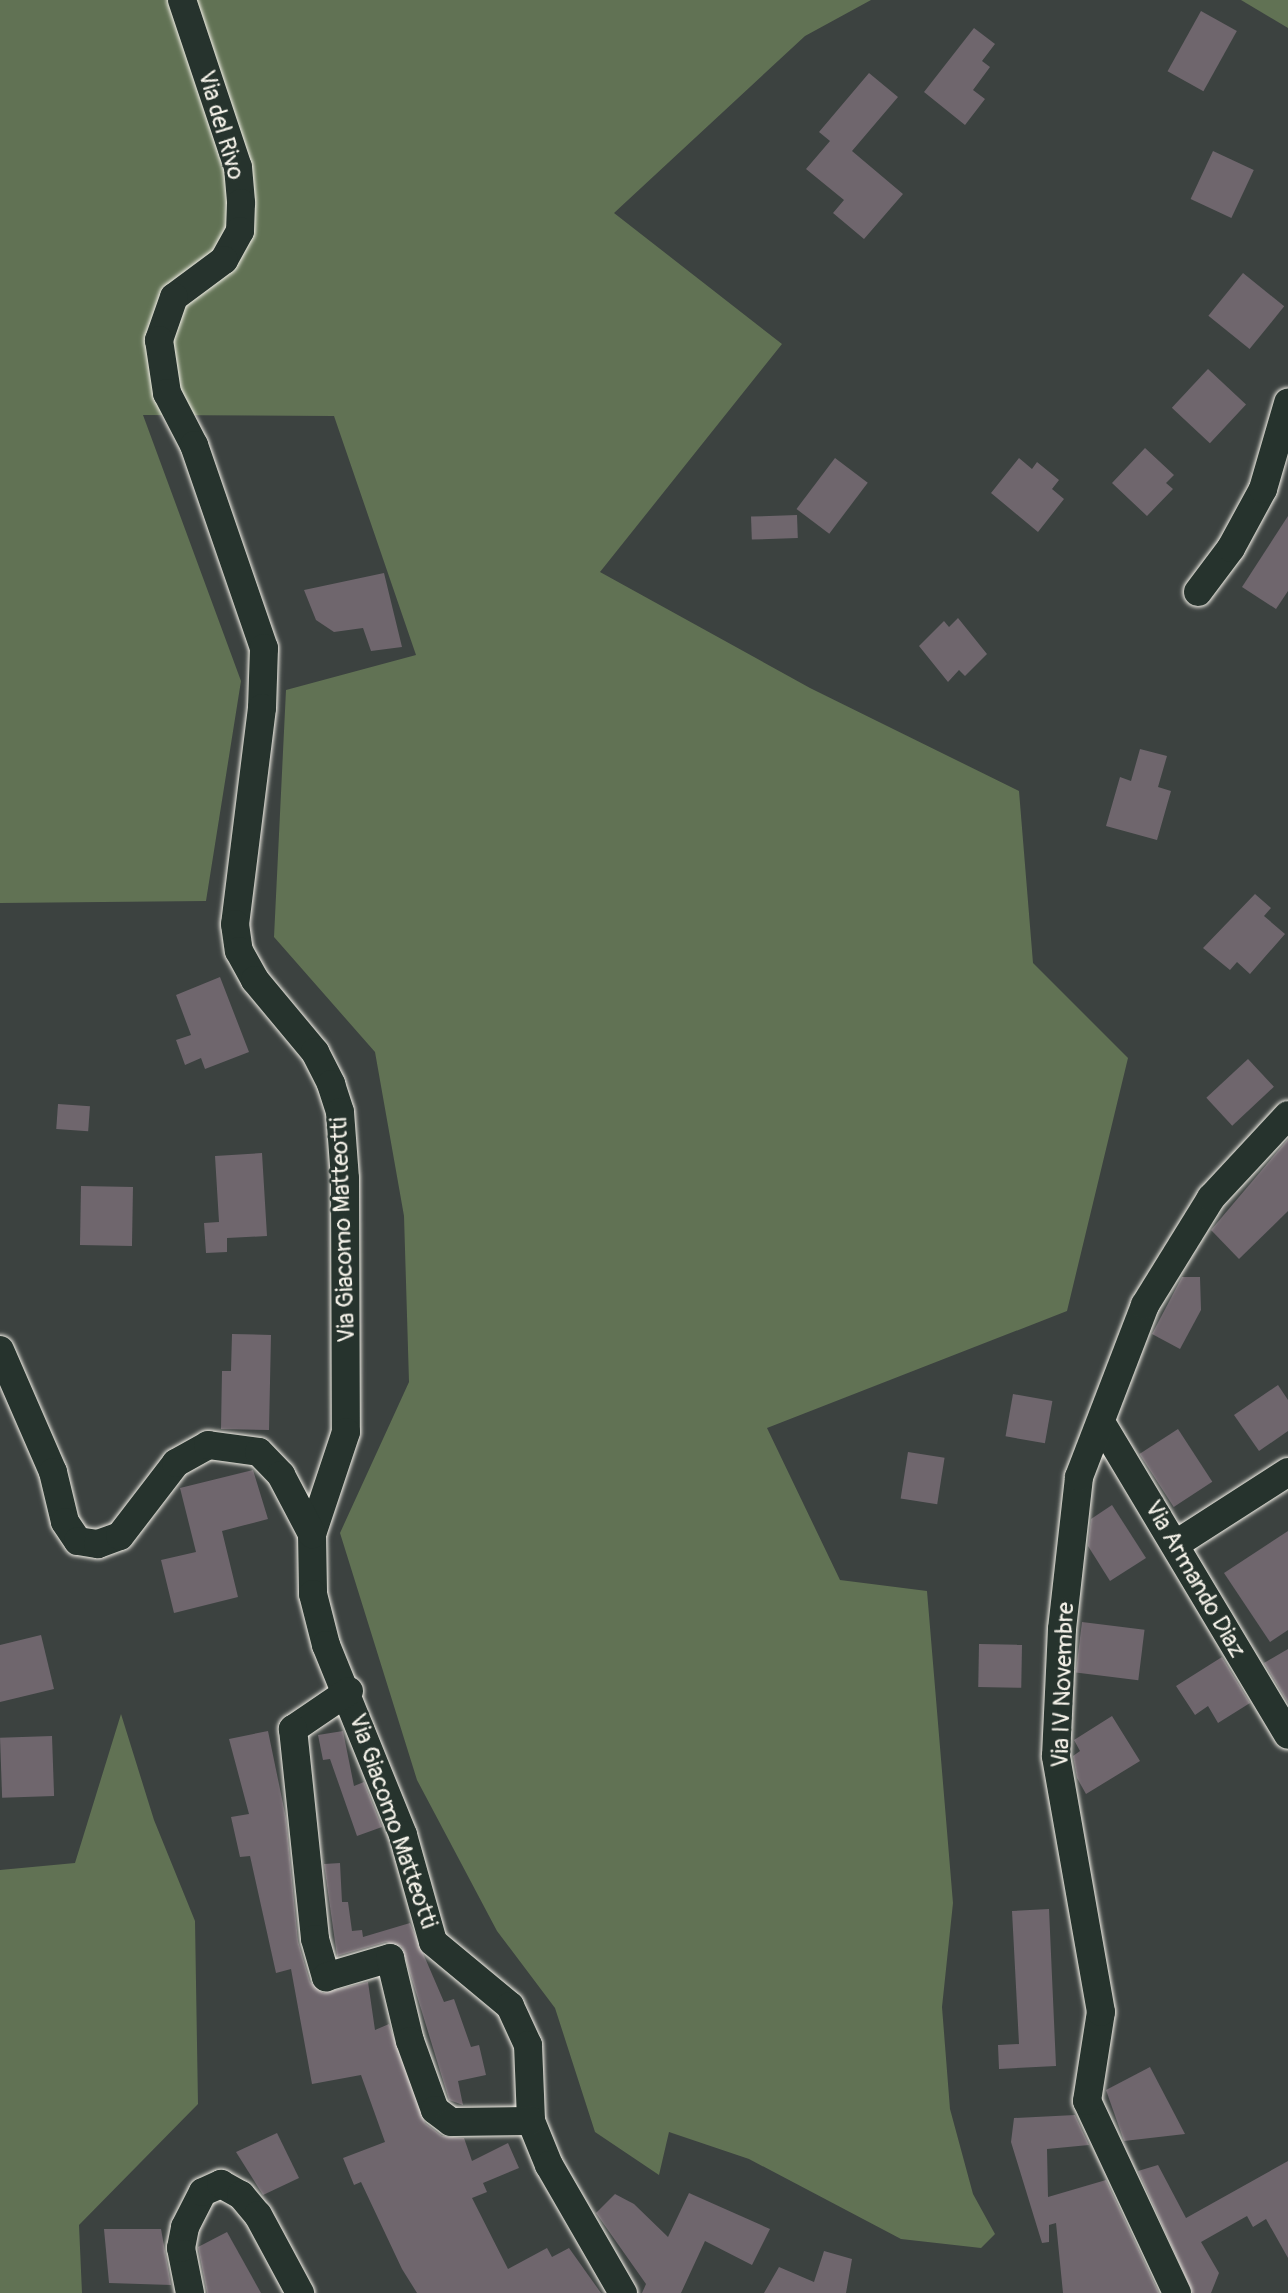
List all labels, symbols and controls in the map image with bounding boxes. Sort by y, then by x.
street label: Via del Rivo [192,67,250,183]
street label: Via Giacomo Matteotti [325,1117,361,1343]
street label: Via Armando Diaz [1138,1495,1252,1663]
street label: Via IV Novembre [1046,1602,1080,1768]
street label: Via Giacomo Matteotti [343,1710,443,1932]

